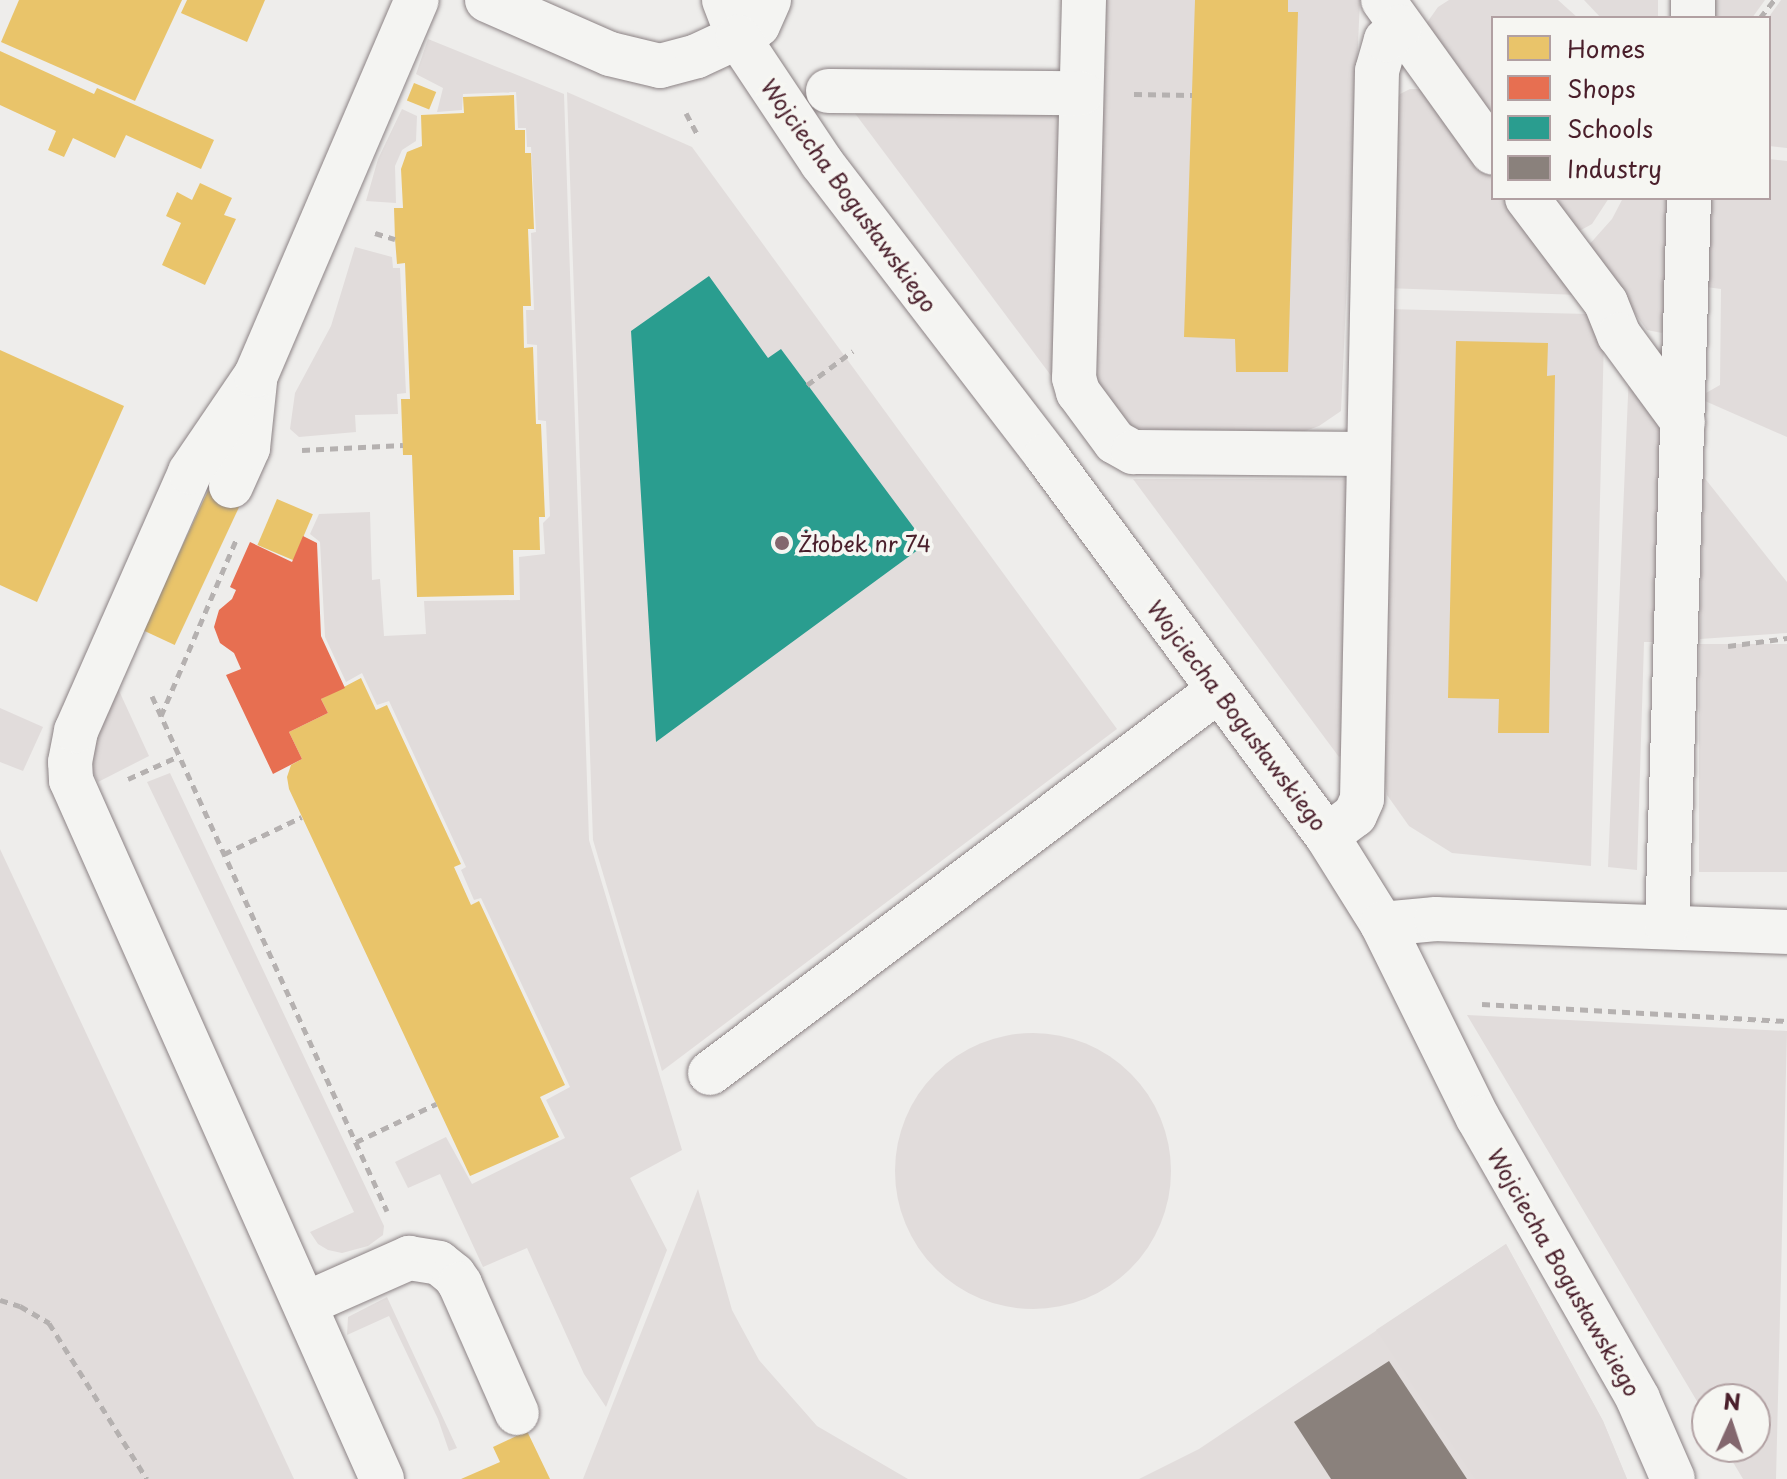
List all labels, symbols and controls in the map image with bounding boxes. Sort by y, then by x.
legend [1491,16,1771,200]
text: Homes [1567,30,1645,66]
text: Shops [1567,70,1636,106]
street label: Wojciecha Bogusławskiego [757,74,943,316]
text: Schools [1567,110,1653,146]
text: Industry [1567,150,1662,186]
place label: Żłobek nr 74 [798,530,932,556]
marker: Żłobek nr 74 [773,534,791,552]
street label: Wojciecha Bogusławskiego [1143,595,1333,835]
street label: Wojciecha Bogusławskiego [1483,1144,1647,1400]
north arrow [1691,1383,1771,1463]
text: N [1723,1384,1742,1417]

